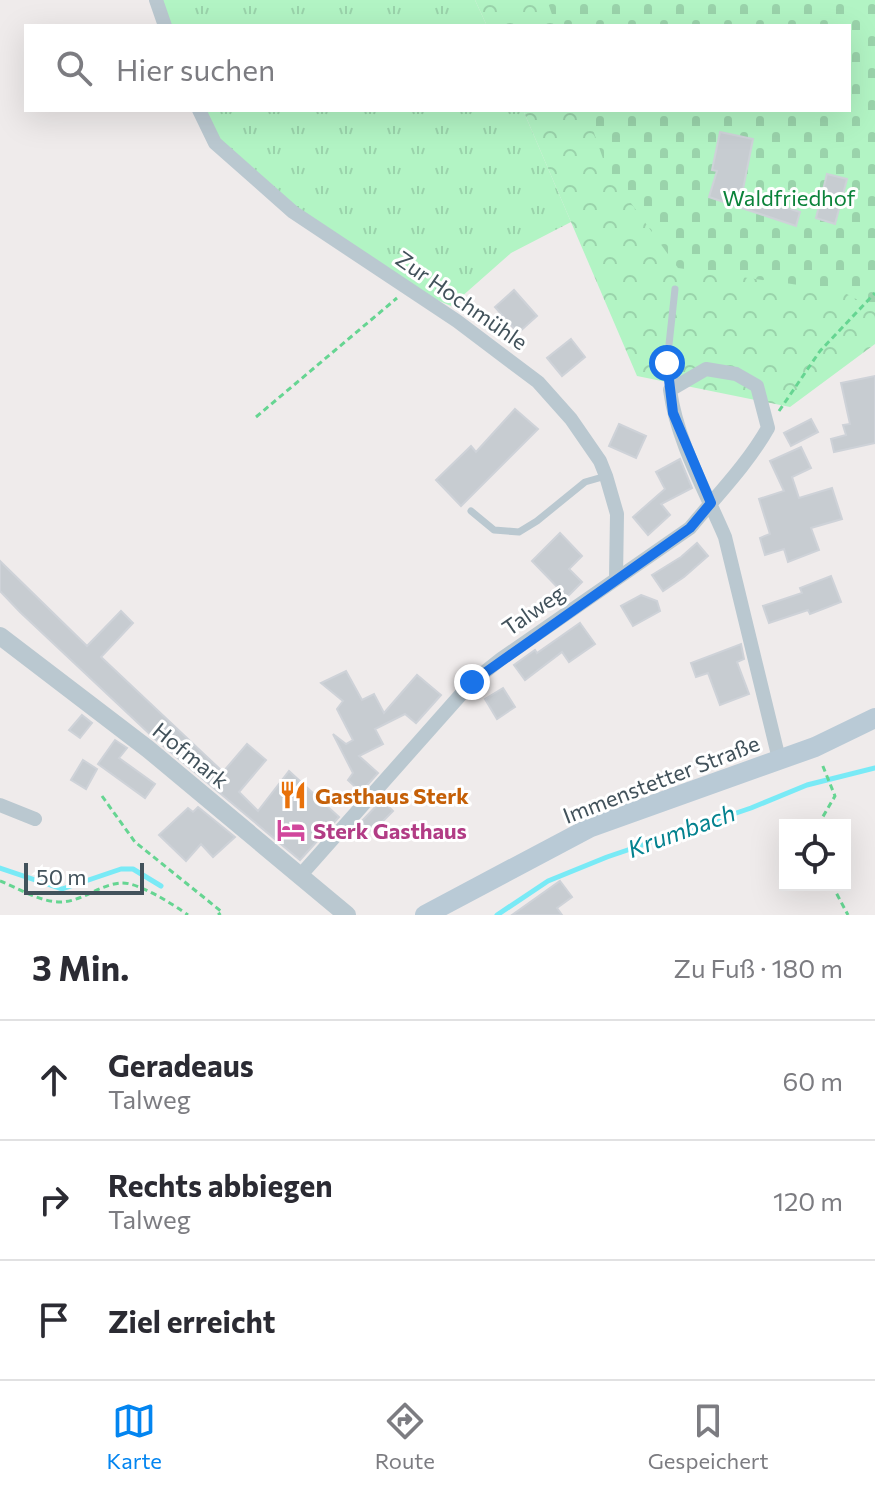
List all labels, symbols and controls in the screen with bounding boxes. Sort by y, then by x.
search box [24,24,851,112]
icon: search [52,46,96,90]
text: Hier suchen [116,50,275,87]
park label: Waldfriedhof [723,184,856,211]
street label: Zur Hochmühle [391,245,533,355]
route start [649,345,685,381]
street label: Talweg [497,579,569,641]
route end [454,664,490,700]
street label: Hofmark [148,716,234,794]
street label: Immenstetter Straße [559,729,763,829]
restaurant icon: Gasthaus Sterk [278,780,308,810]
place label: Gasthaus Sterk [315,782,469,809]
water label: Krumbach [623,797,739,863]
hotel icon: Sterk Gasthaus [276,815,306,845]
place label: Sterk Gasthaus [313,817,467,844]
map controls [779,819,851,891]
button: locate [779,819,851,891]
scale bar [24,859,144,895]
text: 50 m [36,863,86,890]
text: 3 Min. [32,946,129,988]
text: Zu Fuß · 180 m [674,952,843,983]
text: Geradeaus [108,1046,254,1083]
icon: ahead [32,1058,76,1102]
text: 60 m [783,1065,843,1096]
text: Talweg [108,1083,191,1114]
text: Rechts abbiegen [108,1166,333,1203]
icon: right [32,1178,76,1222]
text: 120 m [773,1185,843,1216]
text: Talweg [108,1203,191,1234]
icon: arrive [32,1298,76,1342]
text: Ziel erreicht [108,1302,276,1339]
tab: Karte [106,1399,162,1474]
tab: Route [375,1399,435,1474]
tab: Gespeichert [648,1399,769,1474]

